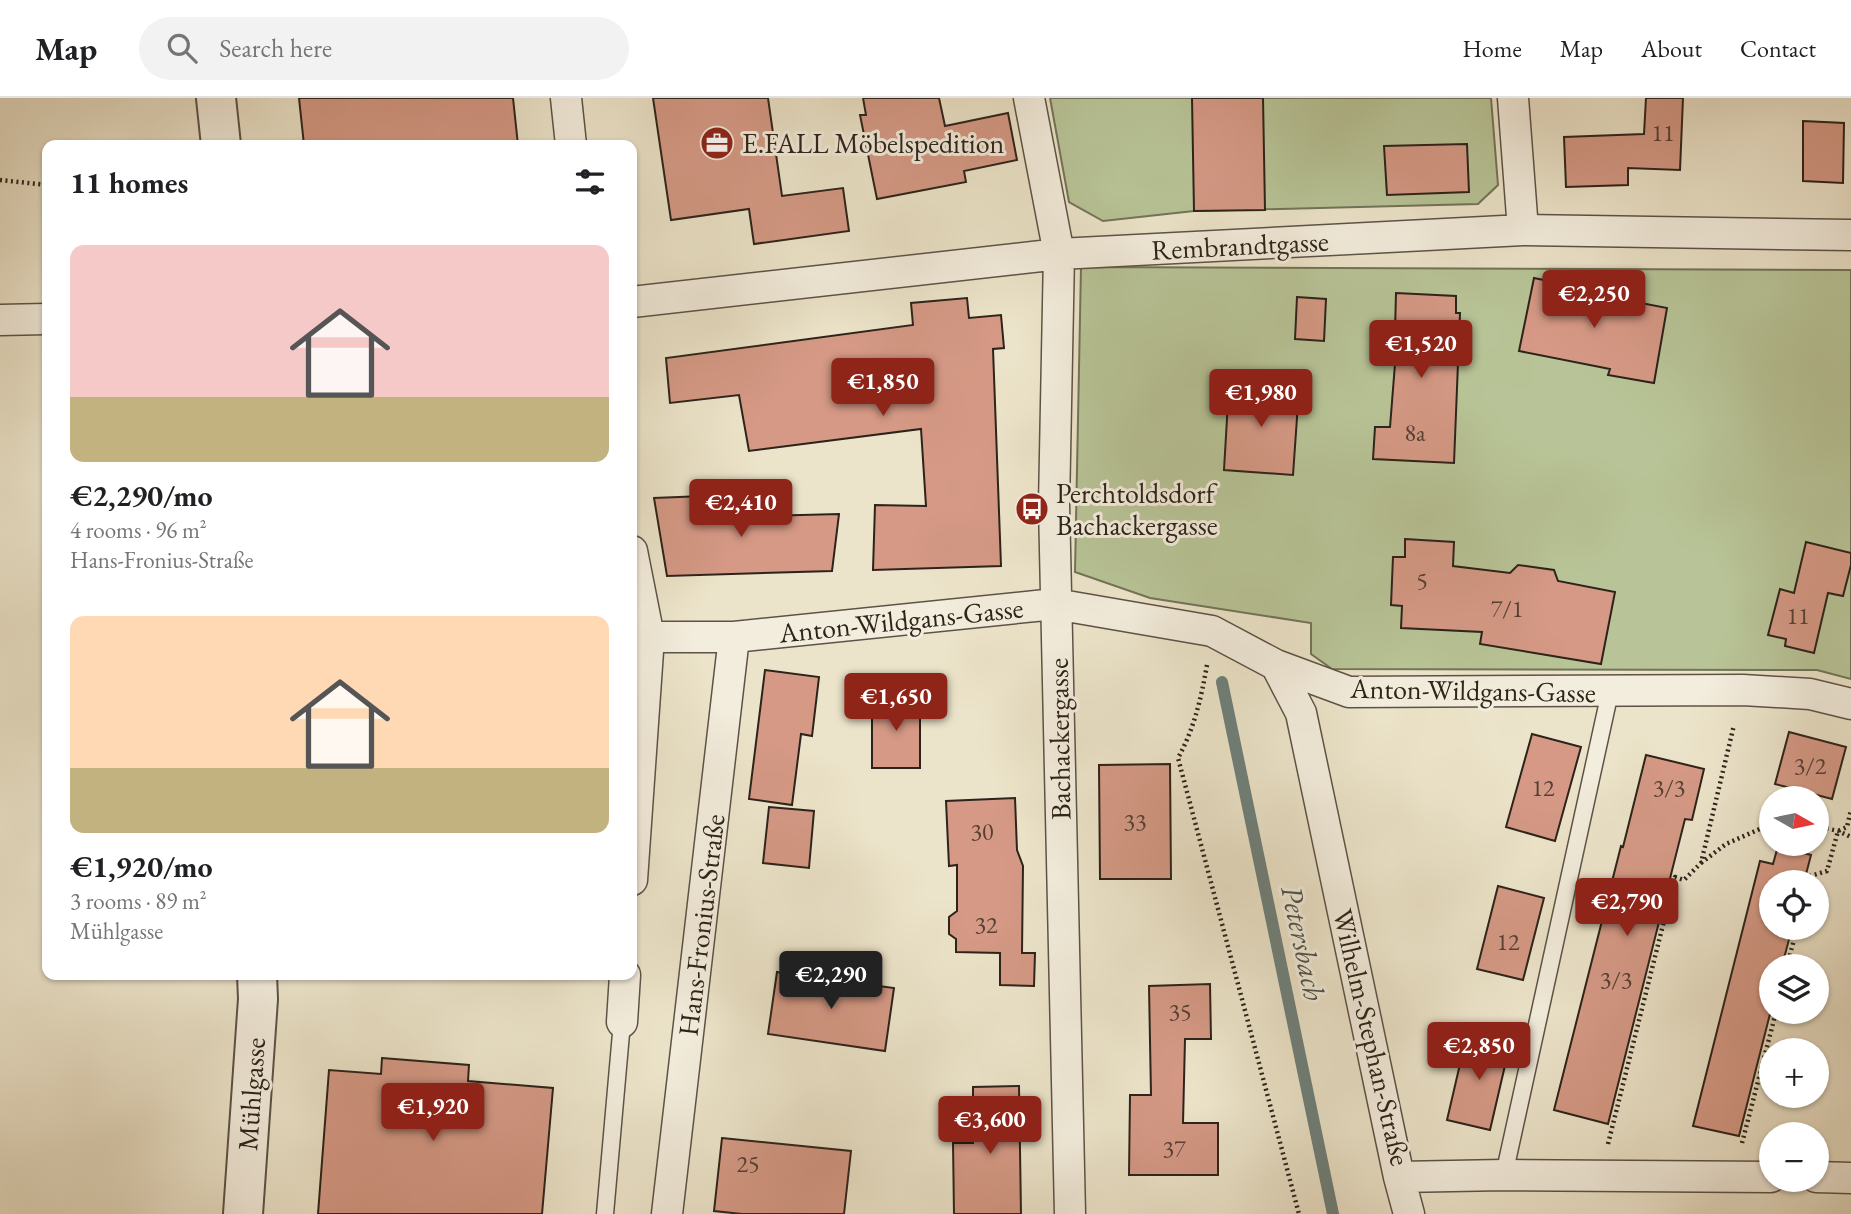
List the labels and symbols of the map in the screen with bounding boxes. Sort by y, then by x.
house number: 11 [1651,117,1675,148]
office icon: E.FALL Möbelspedition [698,124,736,162]
place label: E.FALL Möbelspedition [742,125,1004,161]
street label: Rembrandtgasse [1150,222,1330,268]
pin: €2,250 [1537,271,1651,330]
pin: €1,520 [1364,320,1478,380]
pin: €1,850 [826,358,940,418]
pin: €1,980 [1204,370,1318,429]
house number: 8a [1404,417,1426,448]
place label: Perchtoldsdorf Bachackergasse [1056,475,1218,543]
pin: €2,410 [684,480,798,539]
bus stop icon: Perchtoldsdorf Bachackergasse [1013,490,1051,528]
house number: 5 [1416,565,1428,596]
street label: Anton-Wildgans-Gasse [776,589,1025,651]
house number: 7/1 [1491,593,1523,624]
house number: 11 [1786,600,1810,631]
street label: Bachackergasse [1040,658,1078,820]
street label: Anton-Wildgans-Gasse [1349,670,1596,710]
pin: €1,650 [839,674,953,733]
house number: 3/2 [1794,750,1827,781]
house number: 12 [1531,772,1555,803]
house number: 3/3 [1653,772,1685,803]
north arrow [1759,786,1829,856]
house number: 33 [1123,806,1147,837]
street label: Hans-Fronius-Straße [670,812,732,1038]
house number: 30 [970,816,994,847]
pin: €2,790 [1570,878,1684,938]
water label: Petersbach [1272,882,1335,1005]
street label: Wilhelm-Stephan-Straße [1325,905,1419,1169]
house number: 32 [974,909,998,940]
house number: 12 [1496,926,1520,957]
pin: €2,290 [774,951,888,1011]
house number: 3/3 [1600,964,1632,995]
house number: 35 [1168,996,1192,1027]
pin: €2,850 [1422,1023,1536,1082]
street label: Mühlgasse [229,1036,273,1152]
pin: €1,920 [376,1084,490,1143]
pin: €3,600 [933,1096,1047,1156]
house number: 37 [1162,1133,1186,1164]
house number: 25 [736,1148,760,1179]

